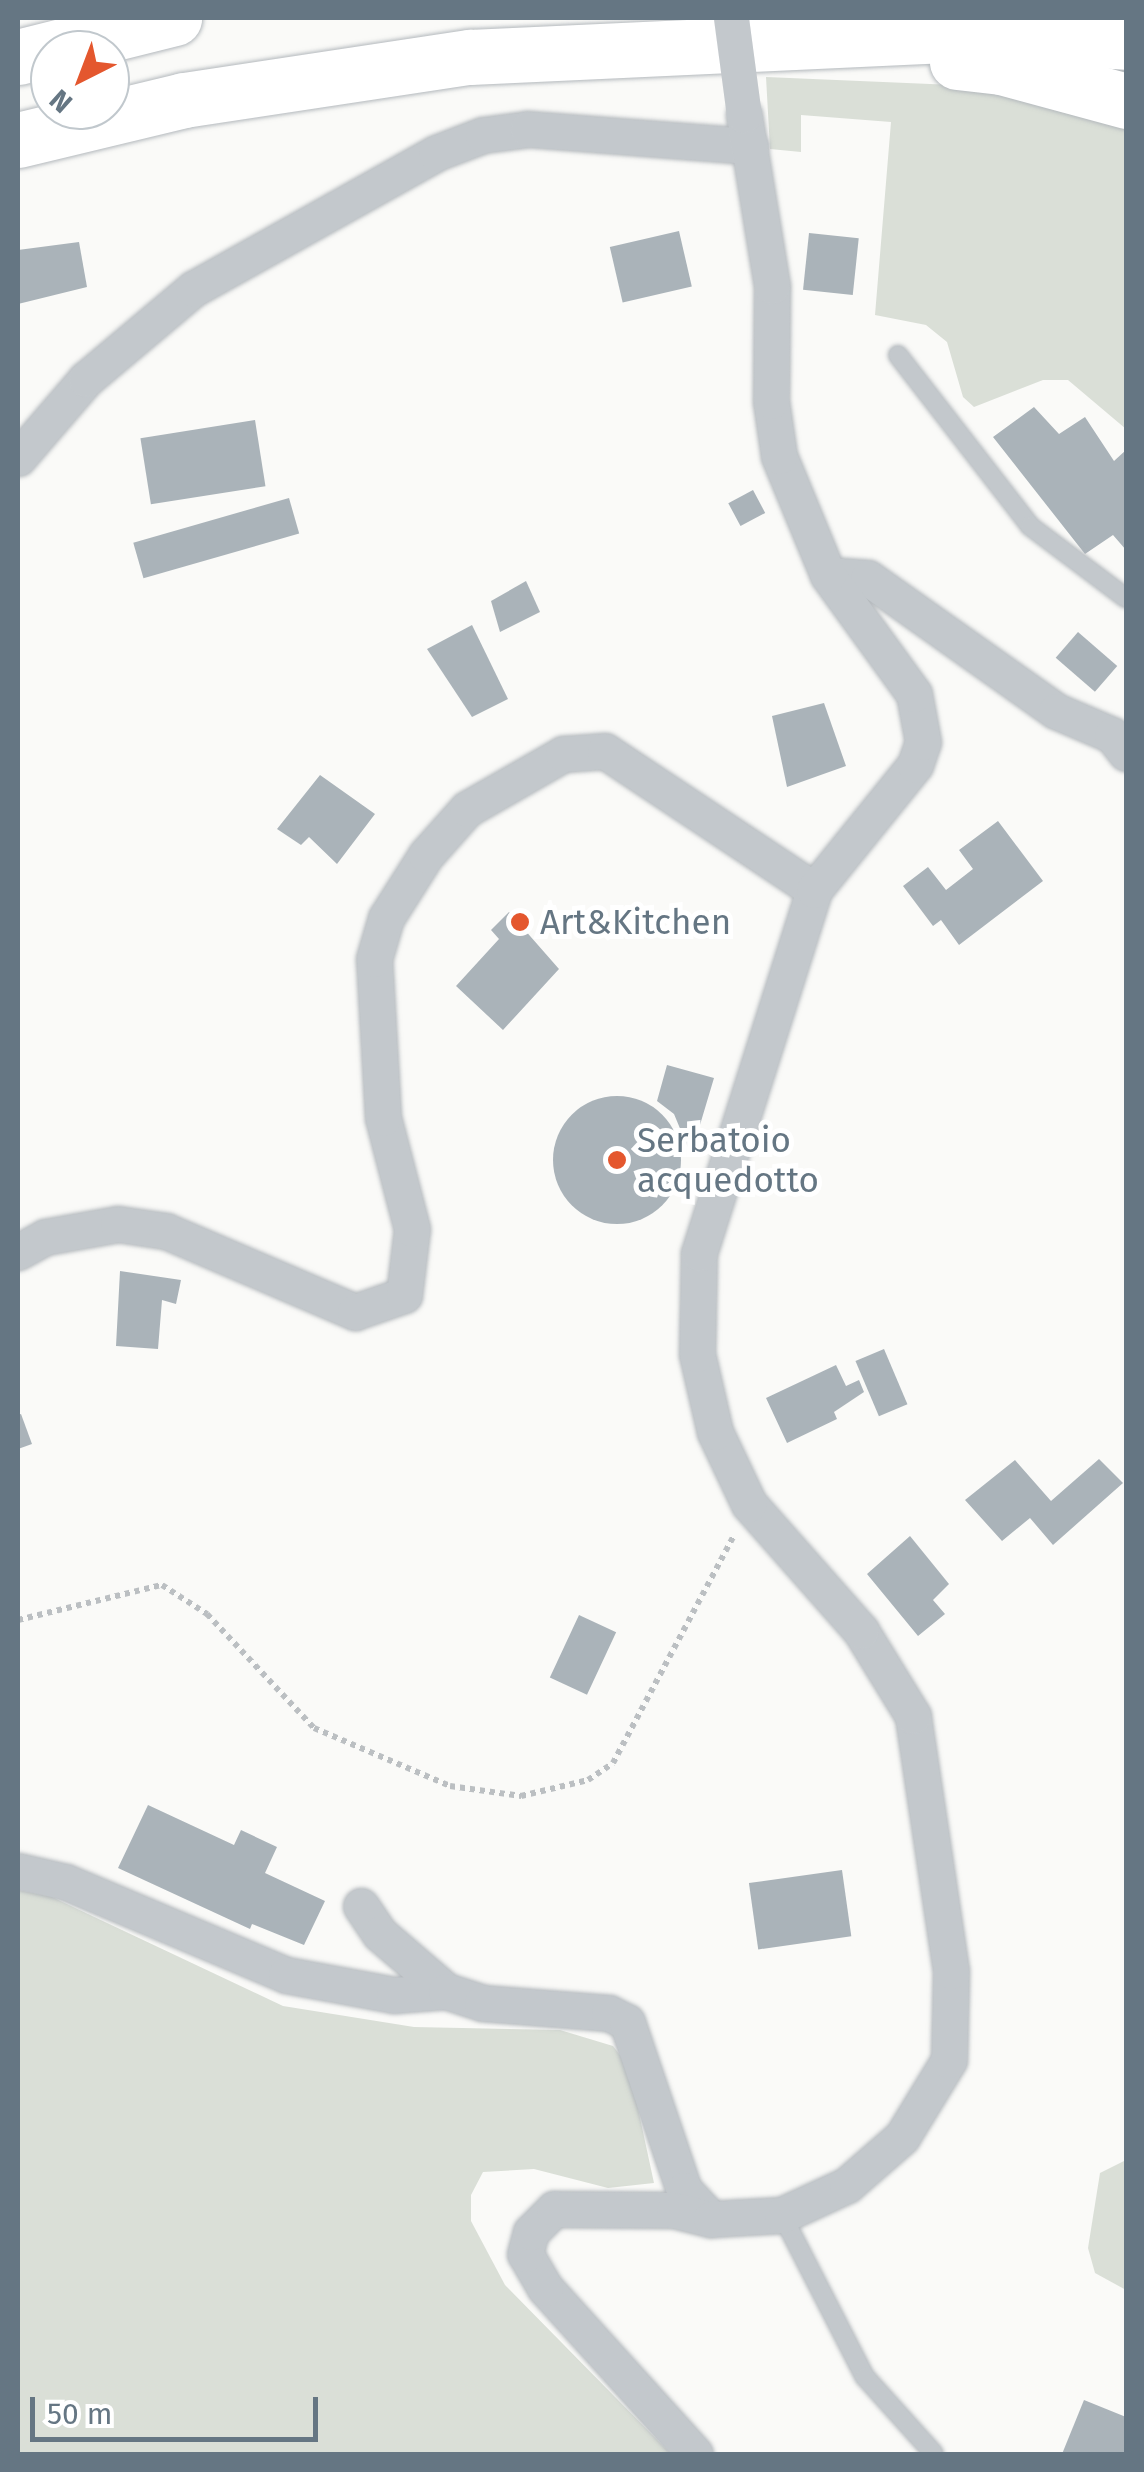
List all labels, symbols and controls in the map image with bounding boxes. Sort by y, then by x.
north arrow [30,30,130,130]
text: N [43,83,79,120]
place label: Art&Kitchen [540,901,731,943]
marker: Art&Kitchen [509,911,531,933]
place label: Serbatoio acquedotto [637,1119,819,1201]
marker: Serbatoio acquedotto [606,1149,628,1171]
scale bar [35,2377,322,2439]
text: 50 m [47,2396,112,2432]

